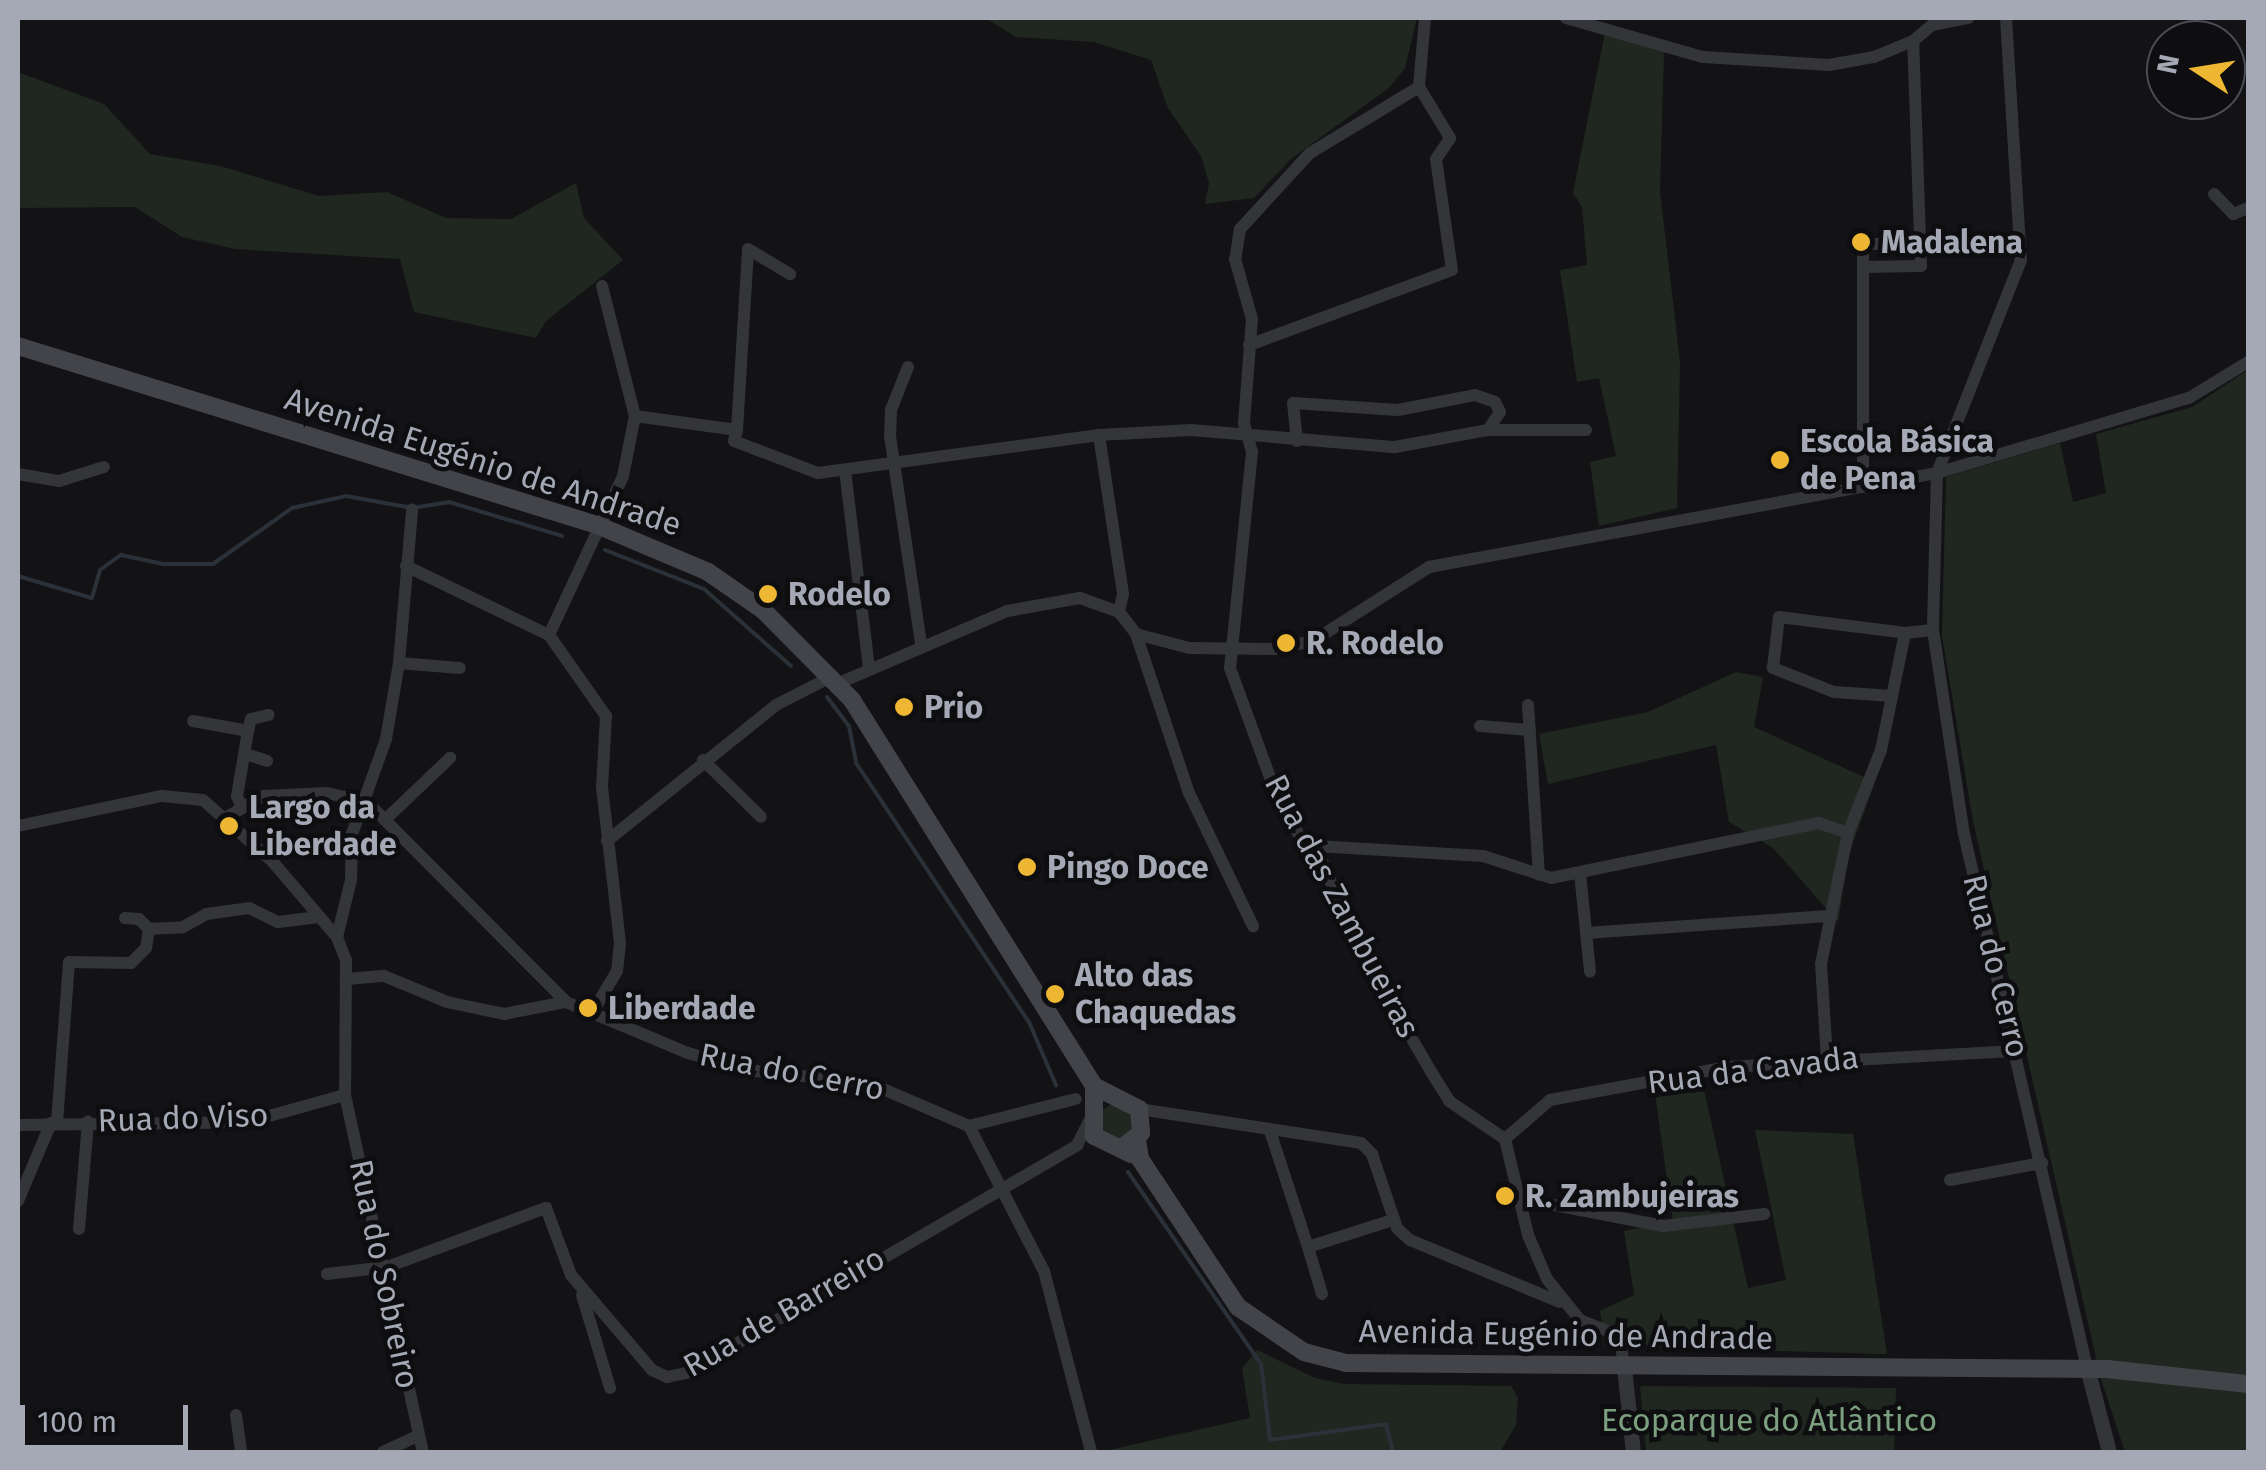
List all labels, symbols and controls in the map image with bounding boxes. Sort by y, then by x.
north arrow [2146,20,2246,120]
text: N [2150,52,2186,77]
place label: Madalena [1881,223,2023,261]
marker: Madalena [1850,231,1872,253]
street label: Avenida Eugénio de Andrade [280,380,686,544]
place label: Escola Básica de Pena [1800,423,1994,498]
marker: Escola Básica de Pena [1769,449,1791,471]
place label: Rodelo [788,575,891,613]
marker: Rodelo [757,583,779,605]
place label: R. Rodelo [1306,624,1444,662]
marker: R. Rodelo [1275,632,1297,654]
place label: Prio [924,688,983,726]
marker: Prio [893,696,915,718]
street label: Rua das Zambueiras [1257,768,1427,1044]
place label: Largo da Liberdade [249,789,397,864]
marker: Largo da Liberdade [218,815,240,837]
place label: Pingo Doce [1047,848,1209,886]
marker: Pingo Doce [1016,856,1038,878]
street label: Rua do Cerro [1955,870,2037,1062]
place label: Alto das Chaquedas [1075,957,1236,1032]
marker: Alto das Chaquedas [1044,983,1066,1005]
place label: Liberdade [608,989,756,1027]
marker: Liberdade [577,997,599,1019]
street label: Rua do Cerro [696,1035,888,1109]
street label: Rua da Cavada [1645,1038,1861,1102]
street label: Rua do Viso [97,1096,269,1140]
street label: Rua do Sobreiro [341,1156,427,1392]
place label: R. Zambujeiras [1525,1177,1739,1215]
marker: R. Zambujeiras [1494,1185,1516,1207]
street label: Rua de Barreiro [677,1239,891,1385]
street label: Avenida Eugénio de Andrade [1358,1312,1774,1358]
scale bar [25,1385,192,1447]
park label: Ecoparque do Atlântico [1601,1401,1937,1439]
text: 100 m [37,1404,117,1440]

